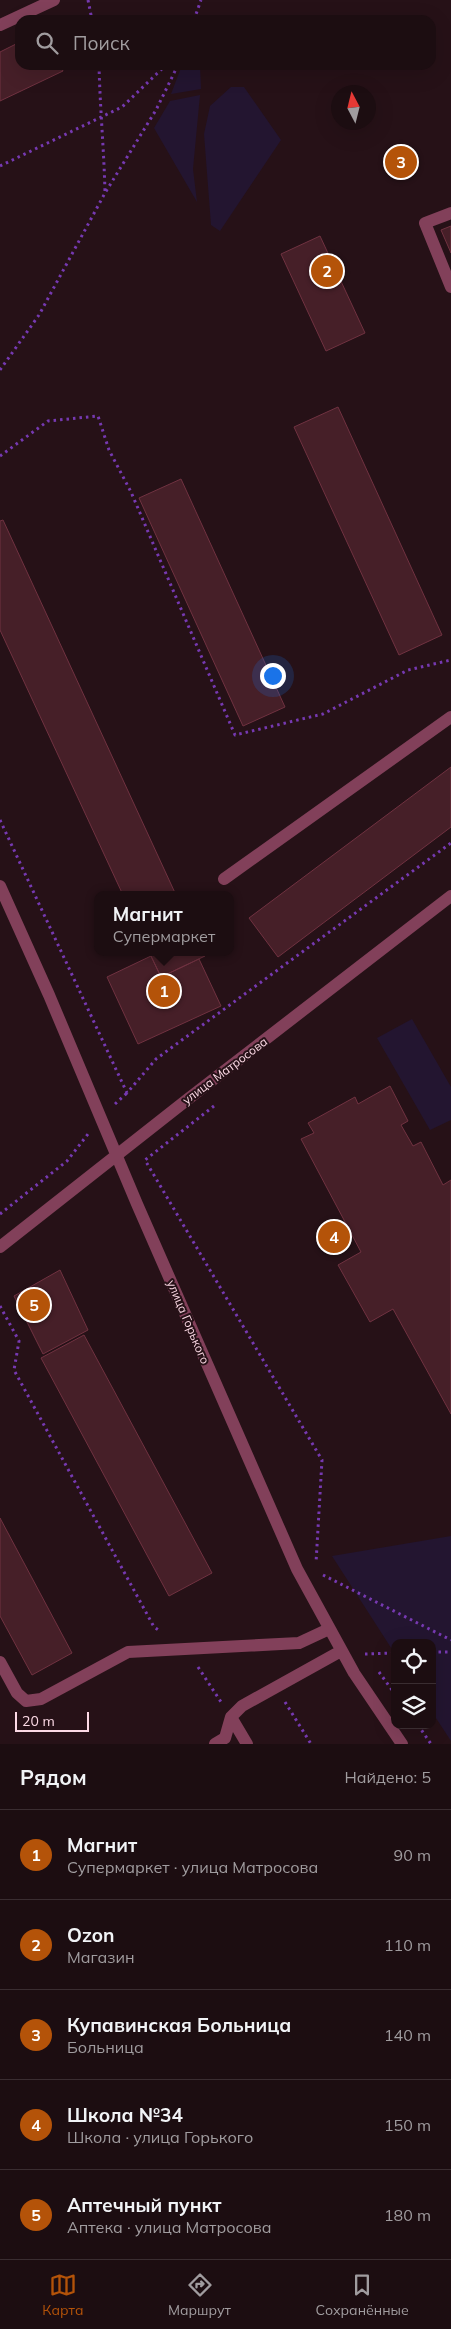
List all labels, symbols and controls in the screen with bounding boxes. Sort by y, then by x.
search box [15,15,436,70]
icon: search [33,29,61,57]
text: Поиск [73,31,130,55]
north arrow [331,85,376,130]
pin: 3 [385,143,417,181]
pin: 2 [311,252,343,290]
your location [260,663,286,689]
popup [94,891,234,956]
text: Магнит [113,902,183,926]
text: Супермаркет [113,926,215,946]
pin: 1 [148,972,180,1010]
street label: улица Матросова [179,1034,270,1107]
pin: 4 [318,1218,350,1256]
street label: улица Горького [164,1277,213,1366]
pin: 5 [18,1286,50,1324]
map controls [391,1639,436,1729]
button: locate [391,1639,436,1684]
button: layers [391,1684,436,1729]
scale bar [15,1709,89,1732]
text: 20 m [22,1712,55,1730]
text: Рядом [20,1764,87,1790]
text: Найдено: 5 [345,1767,431,1787]
text: Магнит [67,1833,137,1857]
text: 1 [31,1845,41,1865]
text: 90 m [394,1845,431,1865]
text: Супермаркет · улица Матросова [67,1857,318,1877]
text: Ozon [67,1923,114,1947]
text: 2 [31,1935,41,1955]
text: 110 m [384,1935,431,1955]
text: Магазин [67,1947,135,1967]
text: Купавинская Больница [67,2013,291,2037]
text: 3 [31,2025,41,2045]
text: 140 m [384,2025,431,2045]
text: Больница [67,2037,144,2057]
text: Школа №34 [67,2103,183,2127]
text: 4 [31,2115,41,2135]
text: 150 m [384,2115,431,2135]
text: Школа · улица Горького [67,2127,253,2147]
text: Аптечный пункт [67,2193,221,2217]
text: 5 [31,2205,41,2225]
text: 180 m [384,2205,431,2225]
text: Аптека · улица Матросова [67,2217,272,2237]
tab: Карта [42,2271,83,2319]
tab: Маршрут [168,2271,231,2319]
tab: Сохранённые [316,2271,409,2319]

